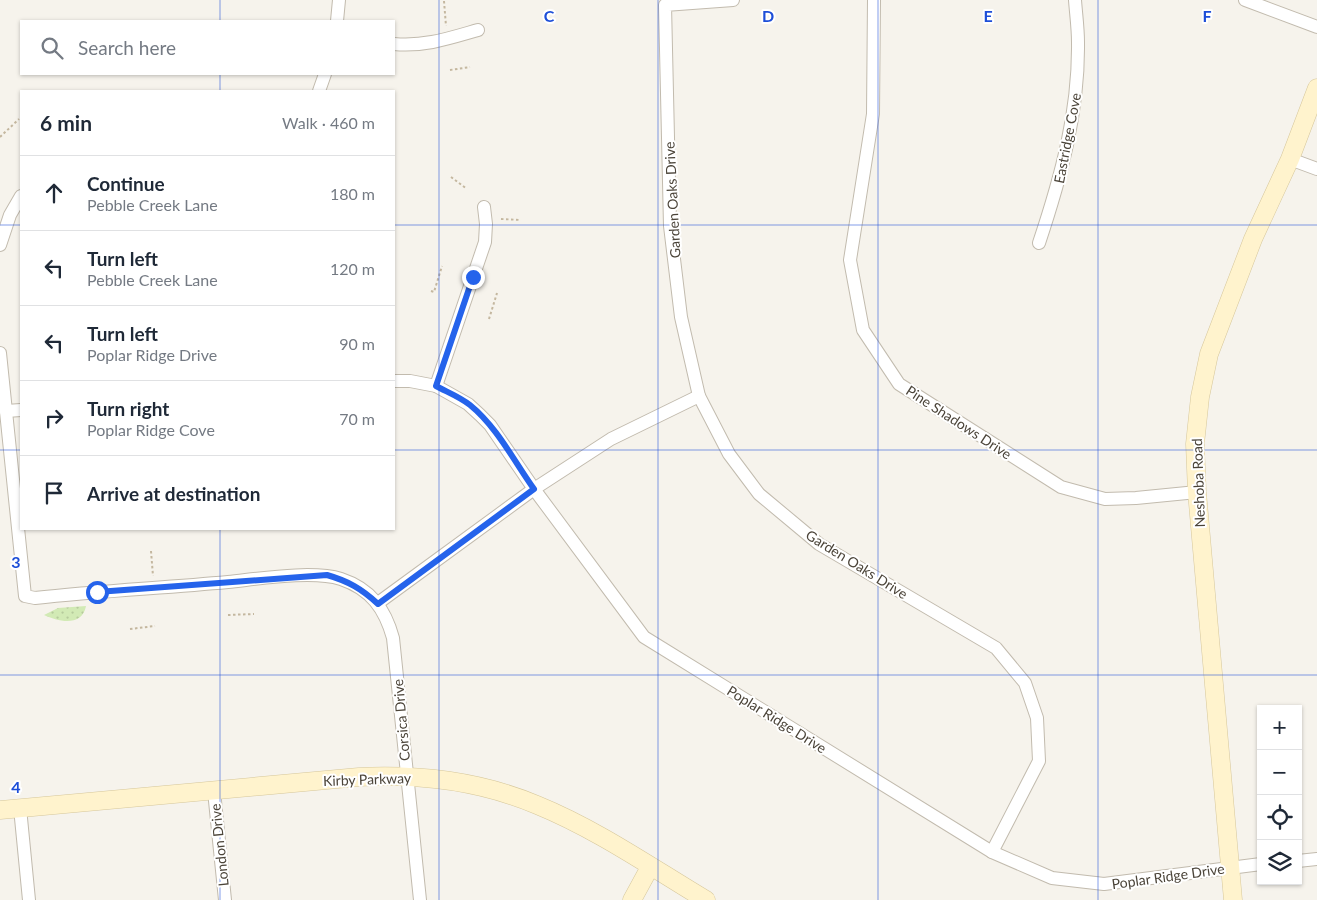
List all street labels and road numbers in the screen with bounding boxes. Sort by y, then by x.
street label: Eastridge Cove [1050,91,1084,185]
street label: Garden Oaks Drive [660,141,684,259]
street label: Pine Shadows Drive [903,382,1015,462]
street label: Neshoba Road [1188,438,1208,528]
street label: Garden Oaks Drive [803,526,911,602]
street label: Corsica Drive [389,678,413,762]
street label: Poplar Ridge Drive [724,682,830,756]
street label: Kirby Parkway [323,769,412,789]
street label: London Drive [206,803,232,887]
street label: Poplar Ridge Drive [1110,860,1226,892]

